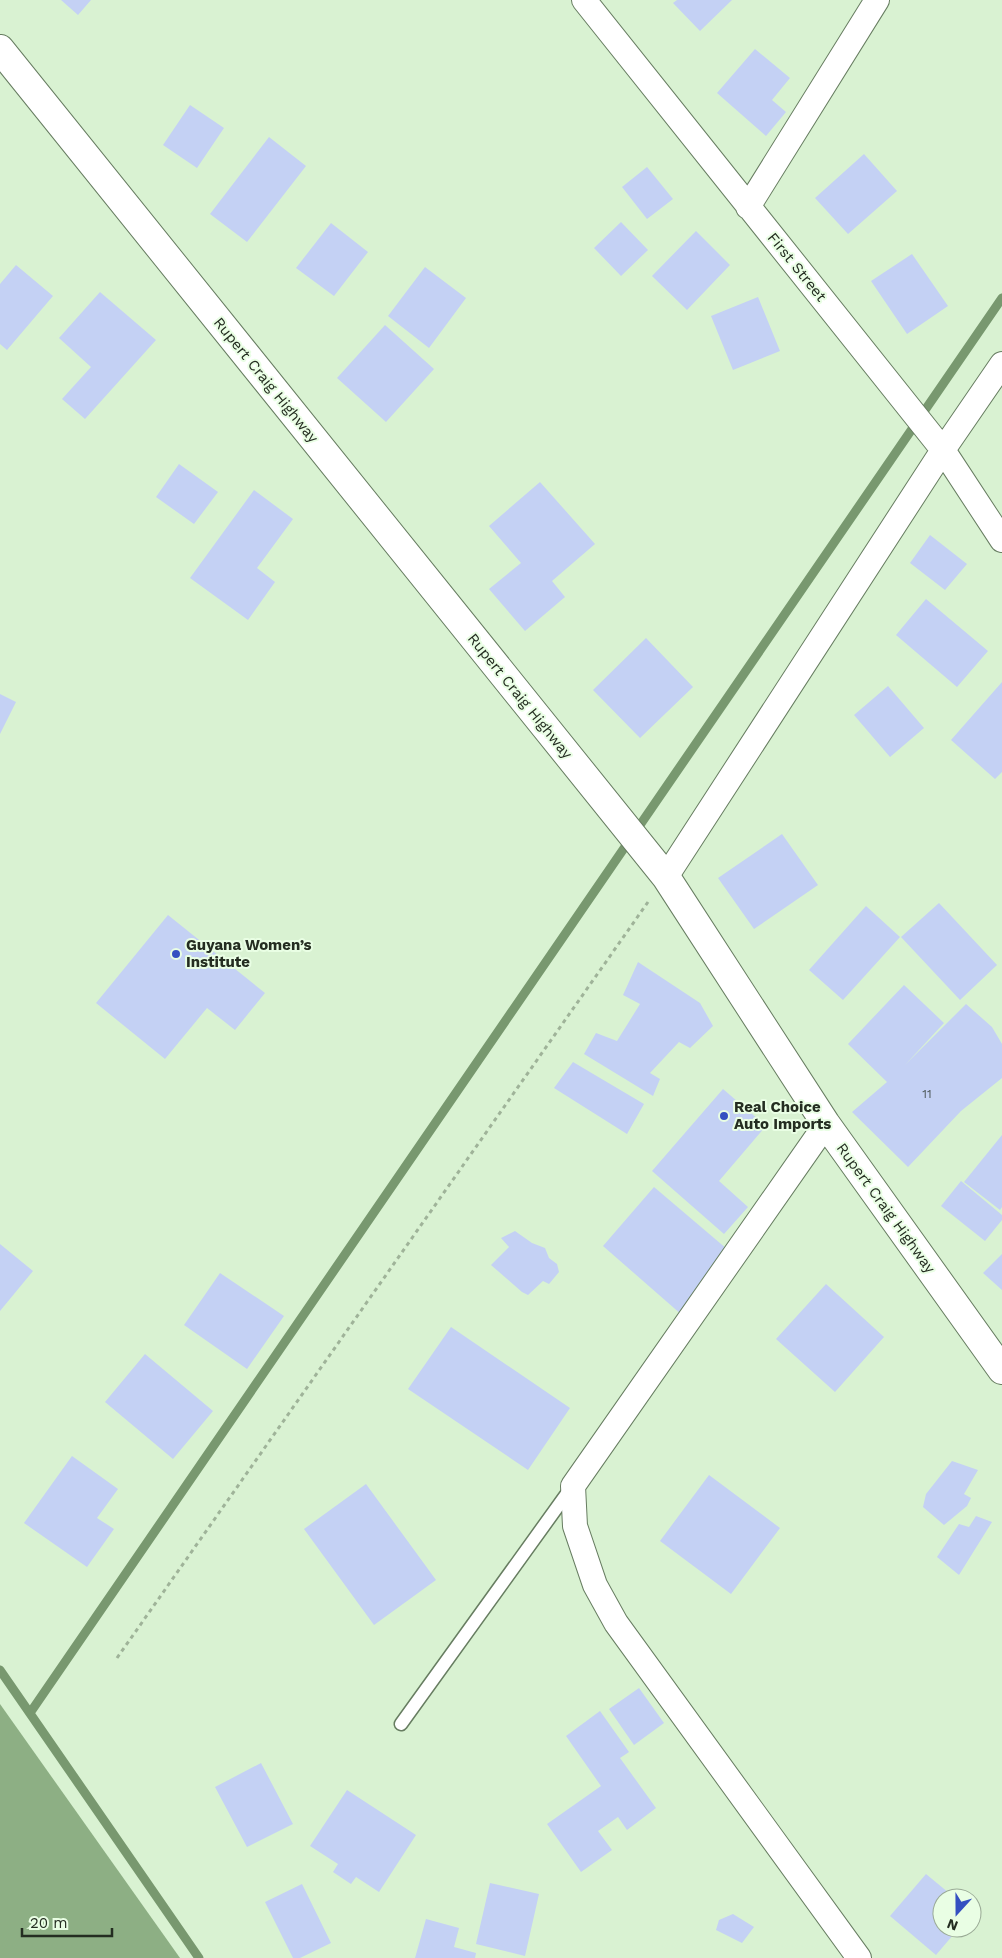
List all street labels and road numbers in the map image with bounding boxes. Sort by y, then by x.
street label: First Street [764,229,831,306]
street label: Rupert Craig Highway [210,314,322,447]
street label: Rupert Craig Highway [464,630,576,763]
street label: Rupert Craig Highway [833,1139,939,1277]

